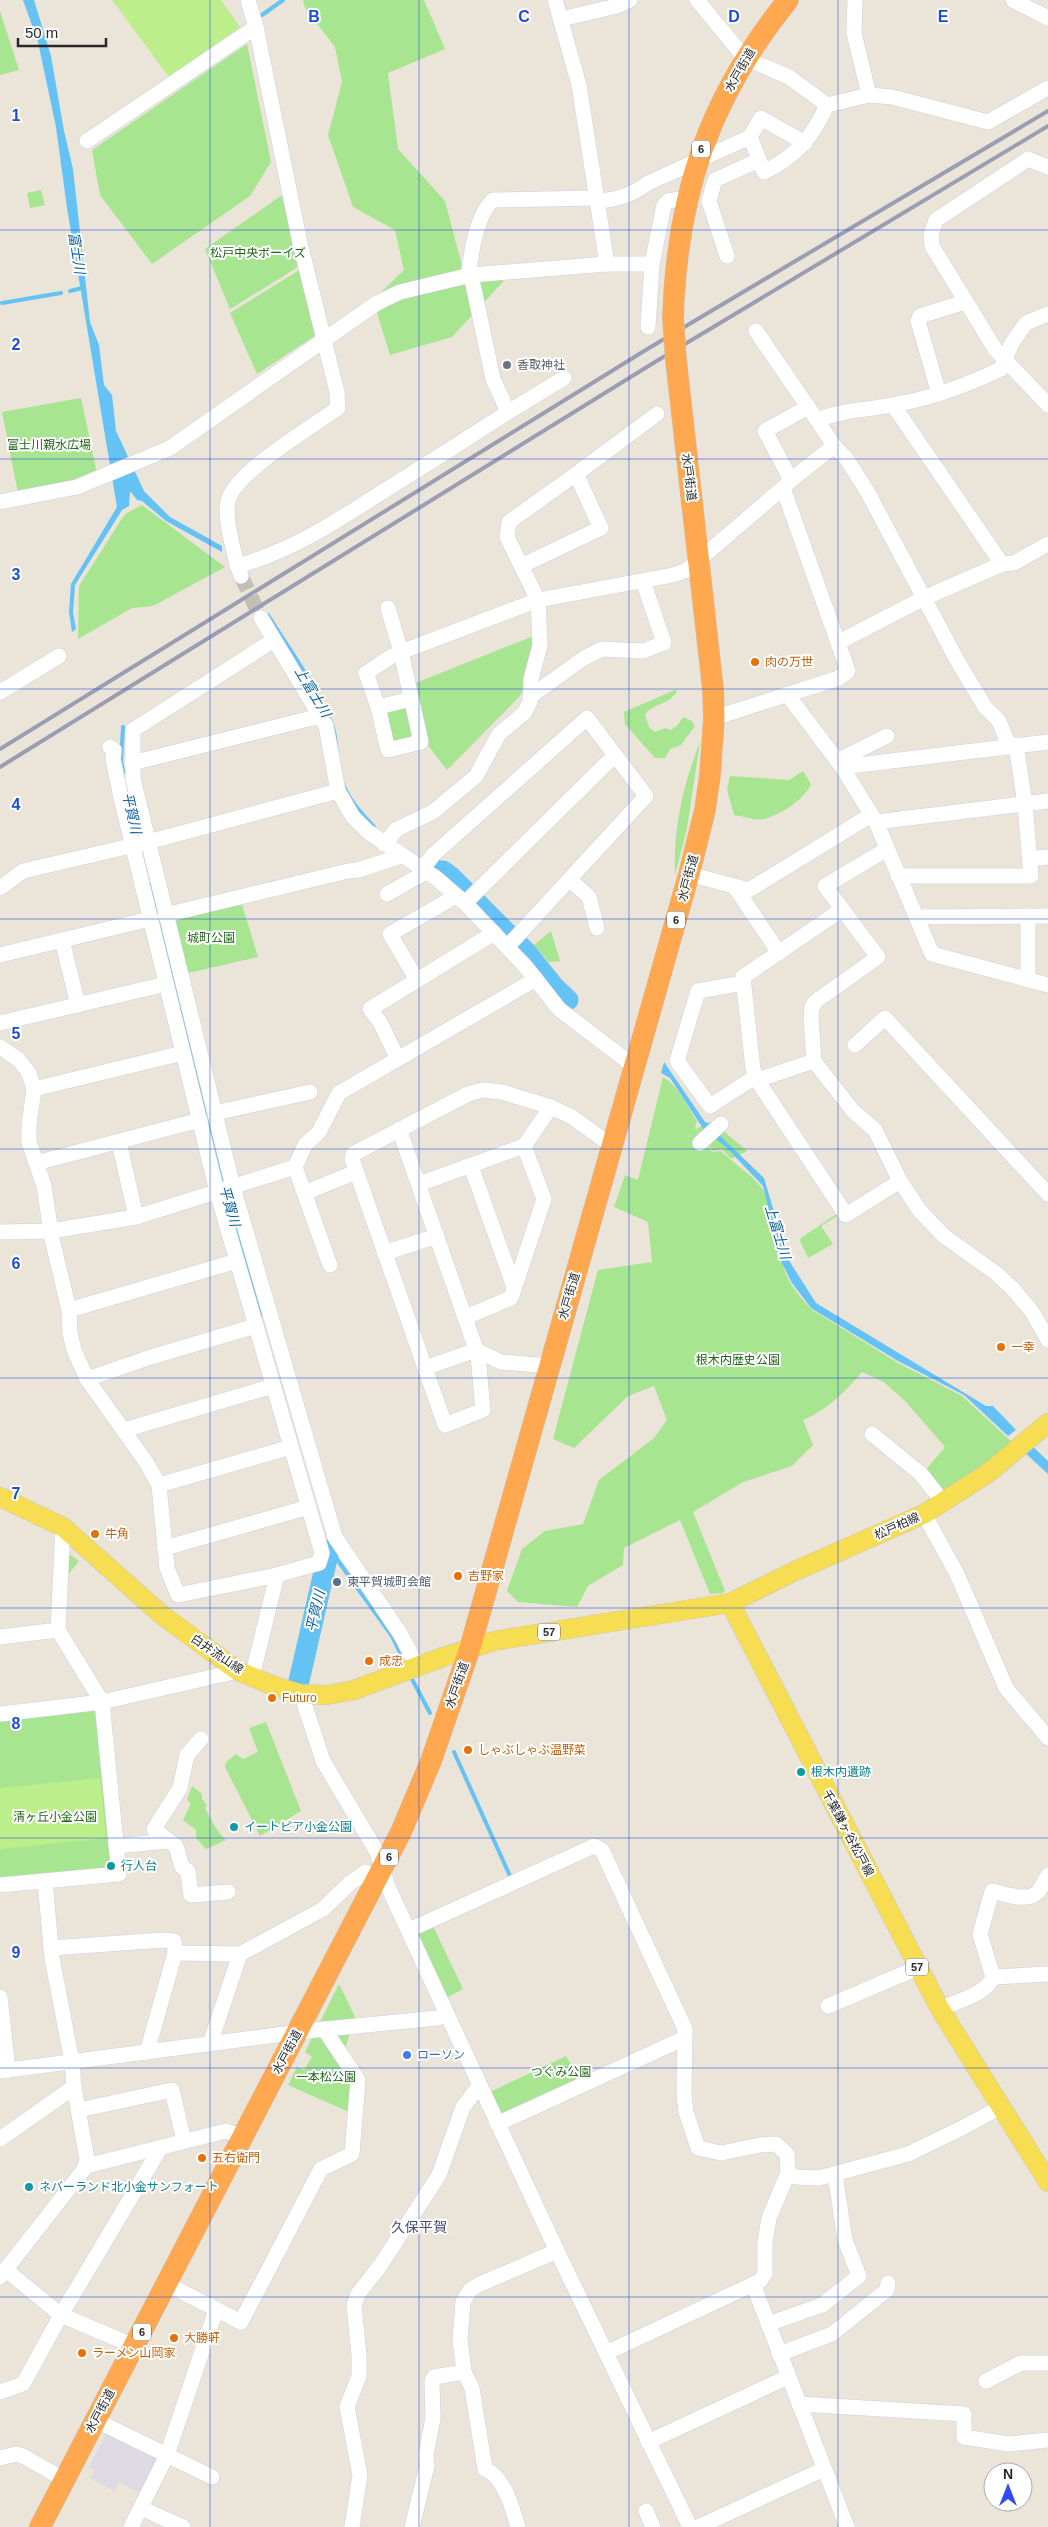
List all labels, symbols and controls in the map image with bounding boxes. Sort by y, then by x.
text: B [308,8,320,25]
text: C [518,8,530,25]
text: D [728,8,740,25]
text: E [938,8,949,25]
scale bar [18,15,105,47]
text: 50 m [25,24,58,41]
street label: 水戸街道 [722,46,758,94]
text: 1 [12,107,21,124]
road number: 6 [692,140,710,158]
water label: 富士川 [66,231,88,277]
park label: 松戸中央ボーイズ [210,246,306,260]
text: 2 [12,336,21,353]
place label: 香取神社 [517,358,565,372]
marker: 香取神社 [501,359,513,371]
park label: 富士川親水広場 [7,438,91,452]
street label: 水戸街道 [679,452,699,502]
text: 3 [12,566,21,583]
place label: 肉の万世 [765,655,813,669]
marker: 肉の万世 [749,656,761,668]
water label: 上富士川 [292,664,335,722]
water label: 平賀川 [119,791,145,837]
text: 4 [12,796,21,813]
street label: 水戸街道 [675,853,701,903]
road number: 6 [667,912,685,928]
park label: 城町公園 [187,931,235,945]
text: 5 [12,1025,21,1042]
water label: 平賀川 [217,1184,244,1230]
water label: 上富士川 [762,1203,794,1263]
text: 6 [12,1255,21,1272]
street label: 水戸街道 [556,1271,582,1321]
place label: 一幸 [1011,1340,1035,1354]
marker: 一幸 [995,1341,1007,1353]
park label: 根木内歴史公園 [696,1353,780,1367]
text: 7 [12,1485,21,1502]
street label: 松戸柏線 [872,1510,922,1542]
place label: 牛角 [105,1527,129,1541]
marker: 牛角 [89,1528,101,1540]
place label: 吉野家 [468,1569,504,1583]
marker: 吉野家 [452,1570,464,1582]
place label: 東平賀城町会館 [347,1575,431,1589]
marker: 東平賀城町会館 [331,1576,343,1588]
water label: 平賀川 [302,1587,328,1633]
road number: 57 [538,1624,560,1640]
street label: 白井流山線 [188,1631,246,1677]
place label: 成忠 [379,1654,403,1668]
marker: 成忠 [363,1655,375,1667]
street label: 水戸街道 [443,1660,471,1710]
place label: Futuro [282,1691,317,1705]
marker: Futuro [266,1692,278,1704]
text: 8 [12,1715,21,1732]
place label: しゃぶしゃぶ温野菜 [478,1743,586,1757]
marker: しゃぶしゃぶ温野菜 [462,1744,474,1756]
place label: 根木内遺跡 [811,1765,871,1779]
marker: 根木内遺跡 [795,1766,807,1778]
street label: 千葉鎌ヶ谷松戸線 [819,1787,877,1879]
park label: 清ヶ丘小金公園 [13,1810,97,1824]
place label: イートピア小金公園 [244,1820,352,1834]
marker: イートピア小金公園 [228,1821,240,1833]
road number: 6 [380,1848,398,1865]
place label: 行人台 [121,1859,157,1873]
marker: 行人台 [105,1860,117,1872]
text: 9 [12,1944,21,1961]
road number: 57 [906,1958,928,1975]
street label: 水戸街道 [270,2028,304,2076]
place label: ローソン [417,2048,465,2062]
marker: ローソン [401,2049,413,2061]
park label: つぐみ公園 [531,2065,591,2079]
park label: 一本松公園 [296,2070,356,2084]
place label: 五右衛門 [212,2151,260,2165]
marker: 五右衛門 [196,2152,208,2164]
place label: ネバーランド北小金サンフォート [39,2180,219,2194]
marker: ネバーランド北小金サンフォート [23,2181,35,2193]
district label: 久保平賀 [391,2219,447,2235]
road number: 6 [133,2324,151,2340]
place label: 大勝軒 [184,2331,220,2345]
marker: 大勝軒 [168,2332,180,2344]
place label: ラーメン山岡家 [92,2346,176,2360]
marker: ラーメン山岡家 [76,2347,88,2359]
street label: 水戸街道 [83,2387,117,2435]
north arrow [983,2462,1033,2512]
text: N [1003,2466,1013,2482]

